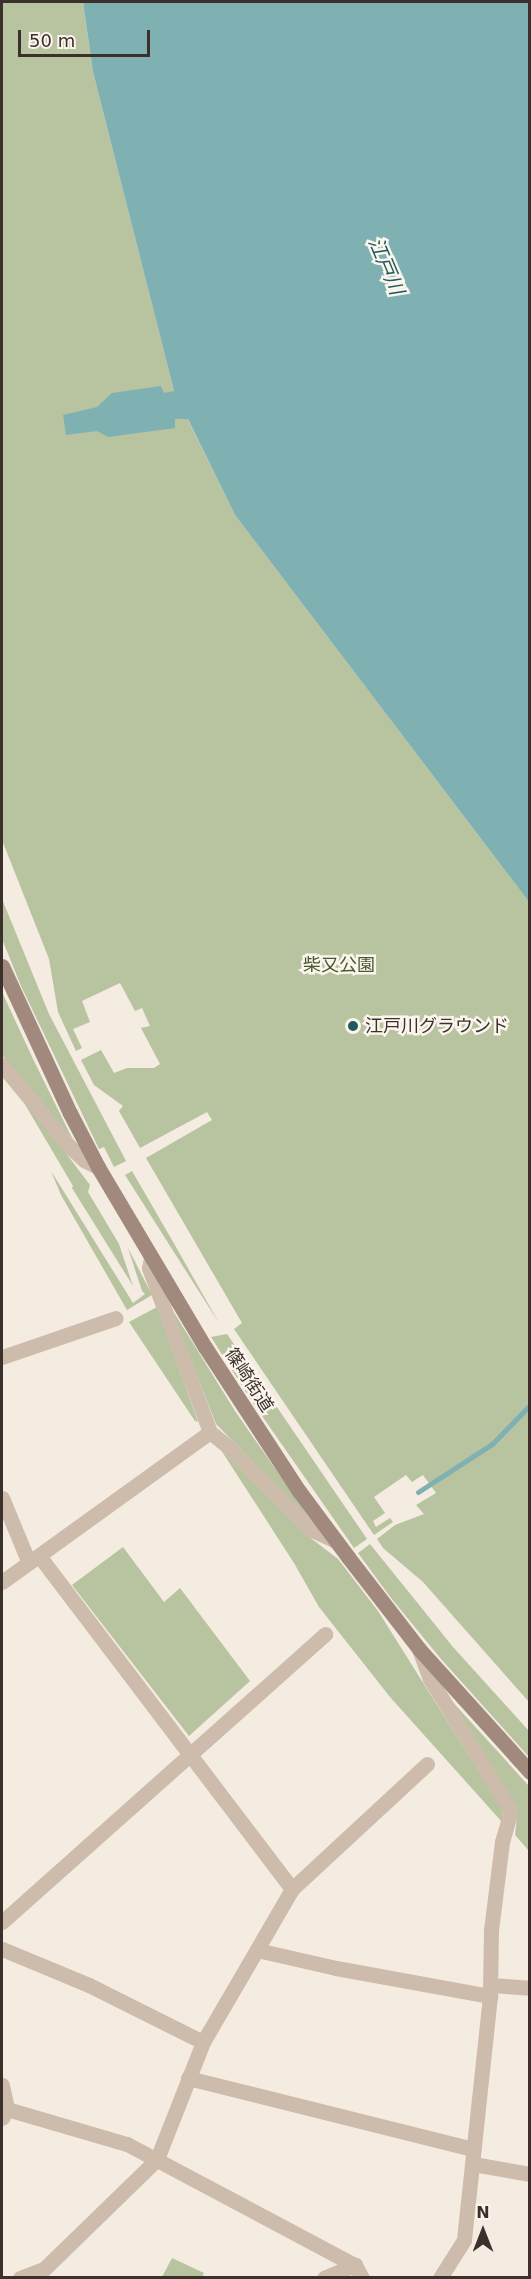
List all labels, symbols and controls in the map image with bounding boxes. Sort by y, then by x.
scale bar [21,18,153,56]
text: 50 m [29,30,75,51]
water label: 江戸川 [363,234,409,298]
park label: 柴又公園 [303,954,375,976]
place label: 江戸川グラウンド [365,1015,509,1037]
marker: 江戸川グラウンド [346,1019,360,1033]
street label: 篠崎街道 [220,1344,278,1416]
north arrow [453,2201,513,2261]
text: N [476,2203,490,2222]

